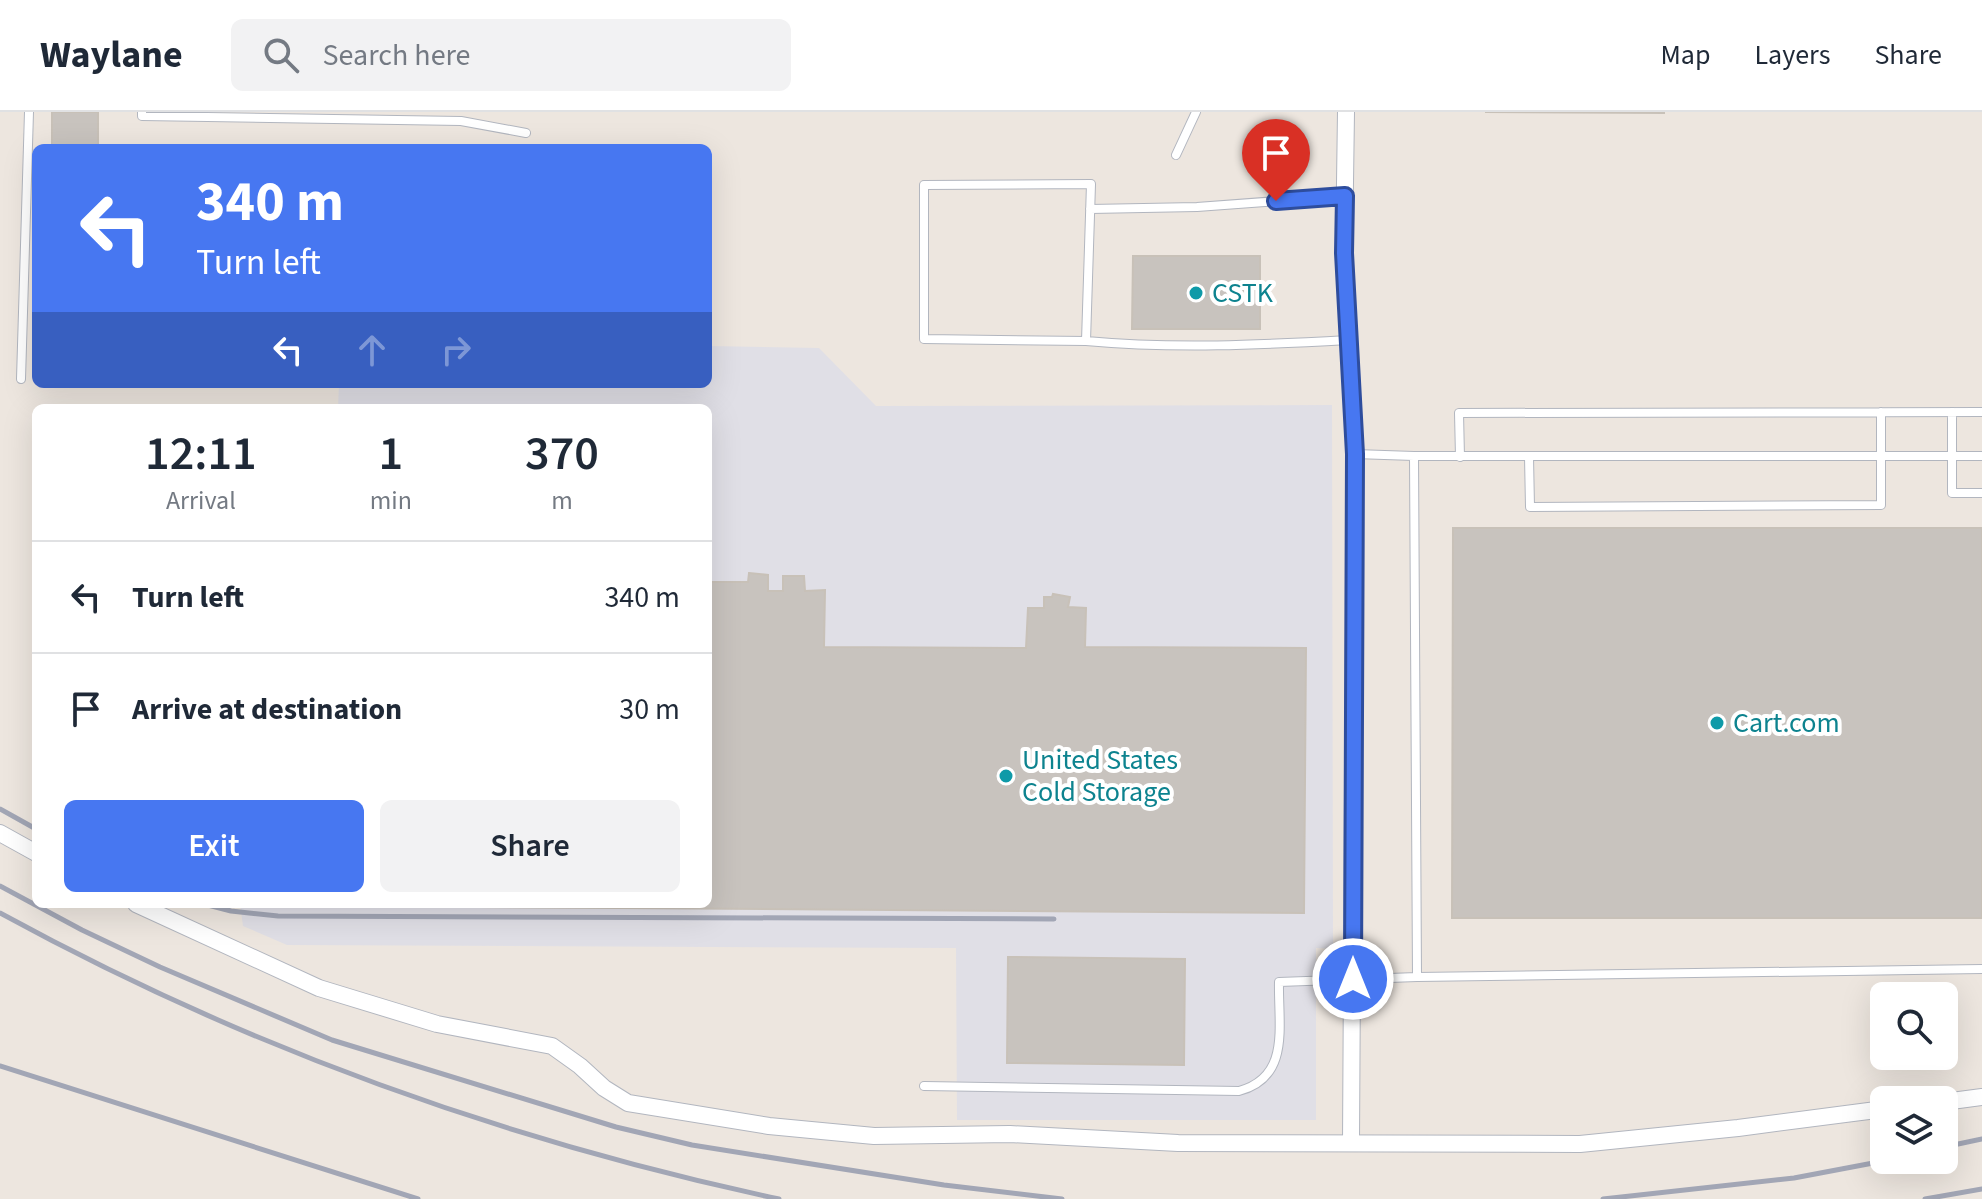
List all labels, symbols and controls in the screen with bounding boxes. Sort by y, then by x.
search box [231,19,791,91]
text: Waylane [40,28,183,82]
icon: search [259,33,303,77]
text: Search here [323,34,471,77]
text: Map [1660,35,1710,75]
text: Layers [1754,35,1830,75]
text: Share [1874,35,1942,75]
pin [1242,119,1310,201]
icon: arrive [1254,131,1298,175]
text: 340 m [196,163,344,242]
icon: left [64,176,168,280]
text: Turn left [196,237,321,288]
place label: CSTK [1212,273,1274,313]
marker: CSTK [1187,284,1205,302]
icon: left [266,328,310,372]
icon: ahead [350,328,394,372]
icon: right [434,328,478,372]
text: 12:11 [145,420,257,488]
text: 1 [379,420,403,488]
text: 370 [525,420,599,488]
text: Arrival [166,482,236,519]
text: min [370,482,412,519]
text: m [551,482,573,519]
icon: left [64,575,108,619]
text: Turn left [132,576,244,619]
text: 340 m [604,576,680,619]
icon: arrive [64,687,108,731]
text: Arrive at destination [132,688,402,731]
text: 30 m [619,688,680,731]
place label: Cart.com [1733,703,1840,743]
marker: Cart.com [1708,714,1726,732]
place label: United States Cold Storage [1022,740,1178,812]
marker: United States Cold Storage [997,767,1015,785]
button: Exit [64,800,364,892]
button: Share [380,800,680,892]
position arrow [1311,937,1395,1021]
map controls [1870,982,1958,1174]
button: search [1870,982,1958,1070]
button: layers [1870,1086,1958,1174]

